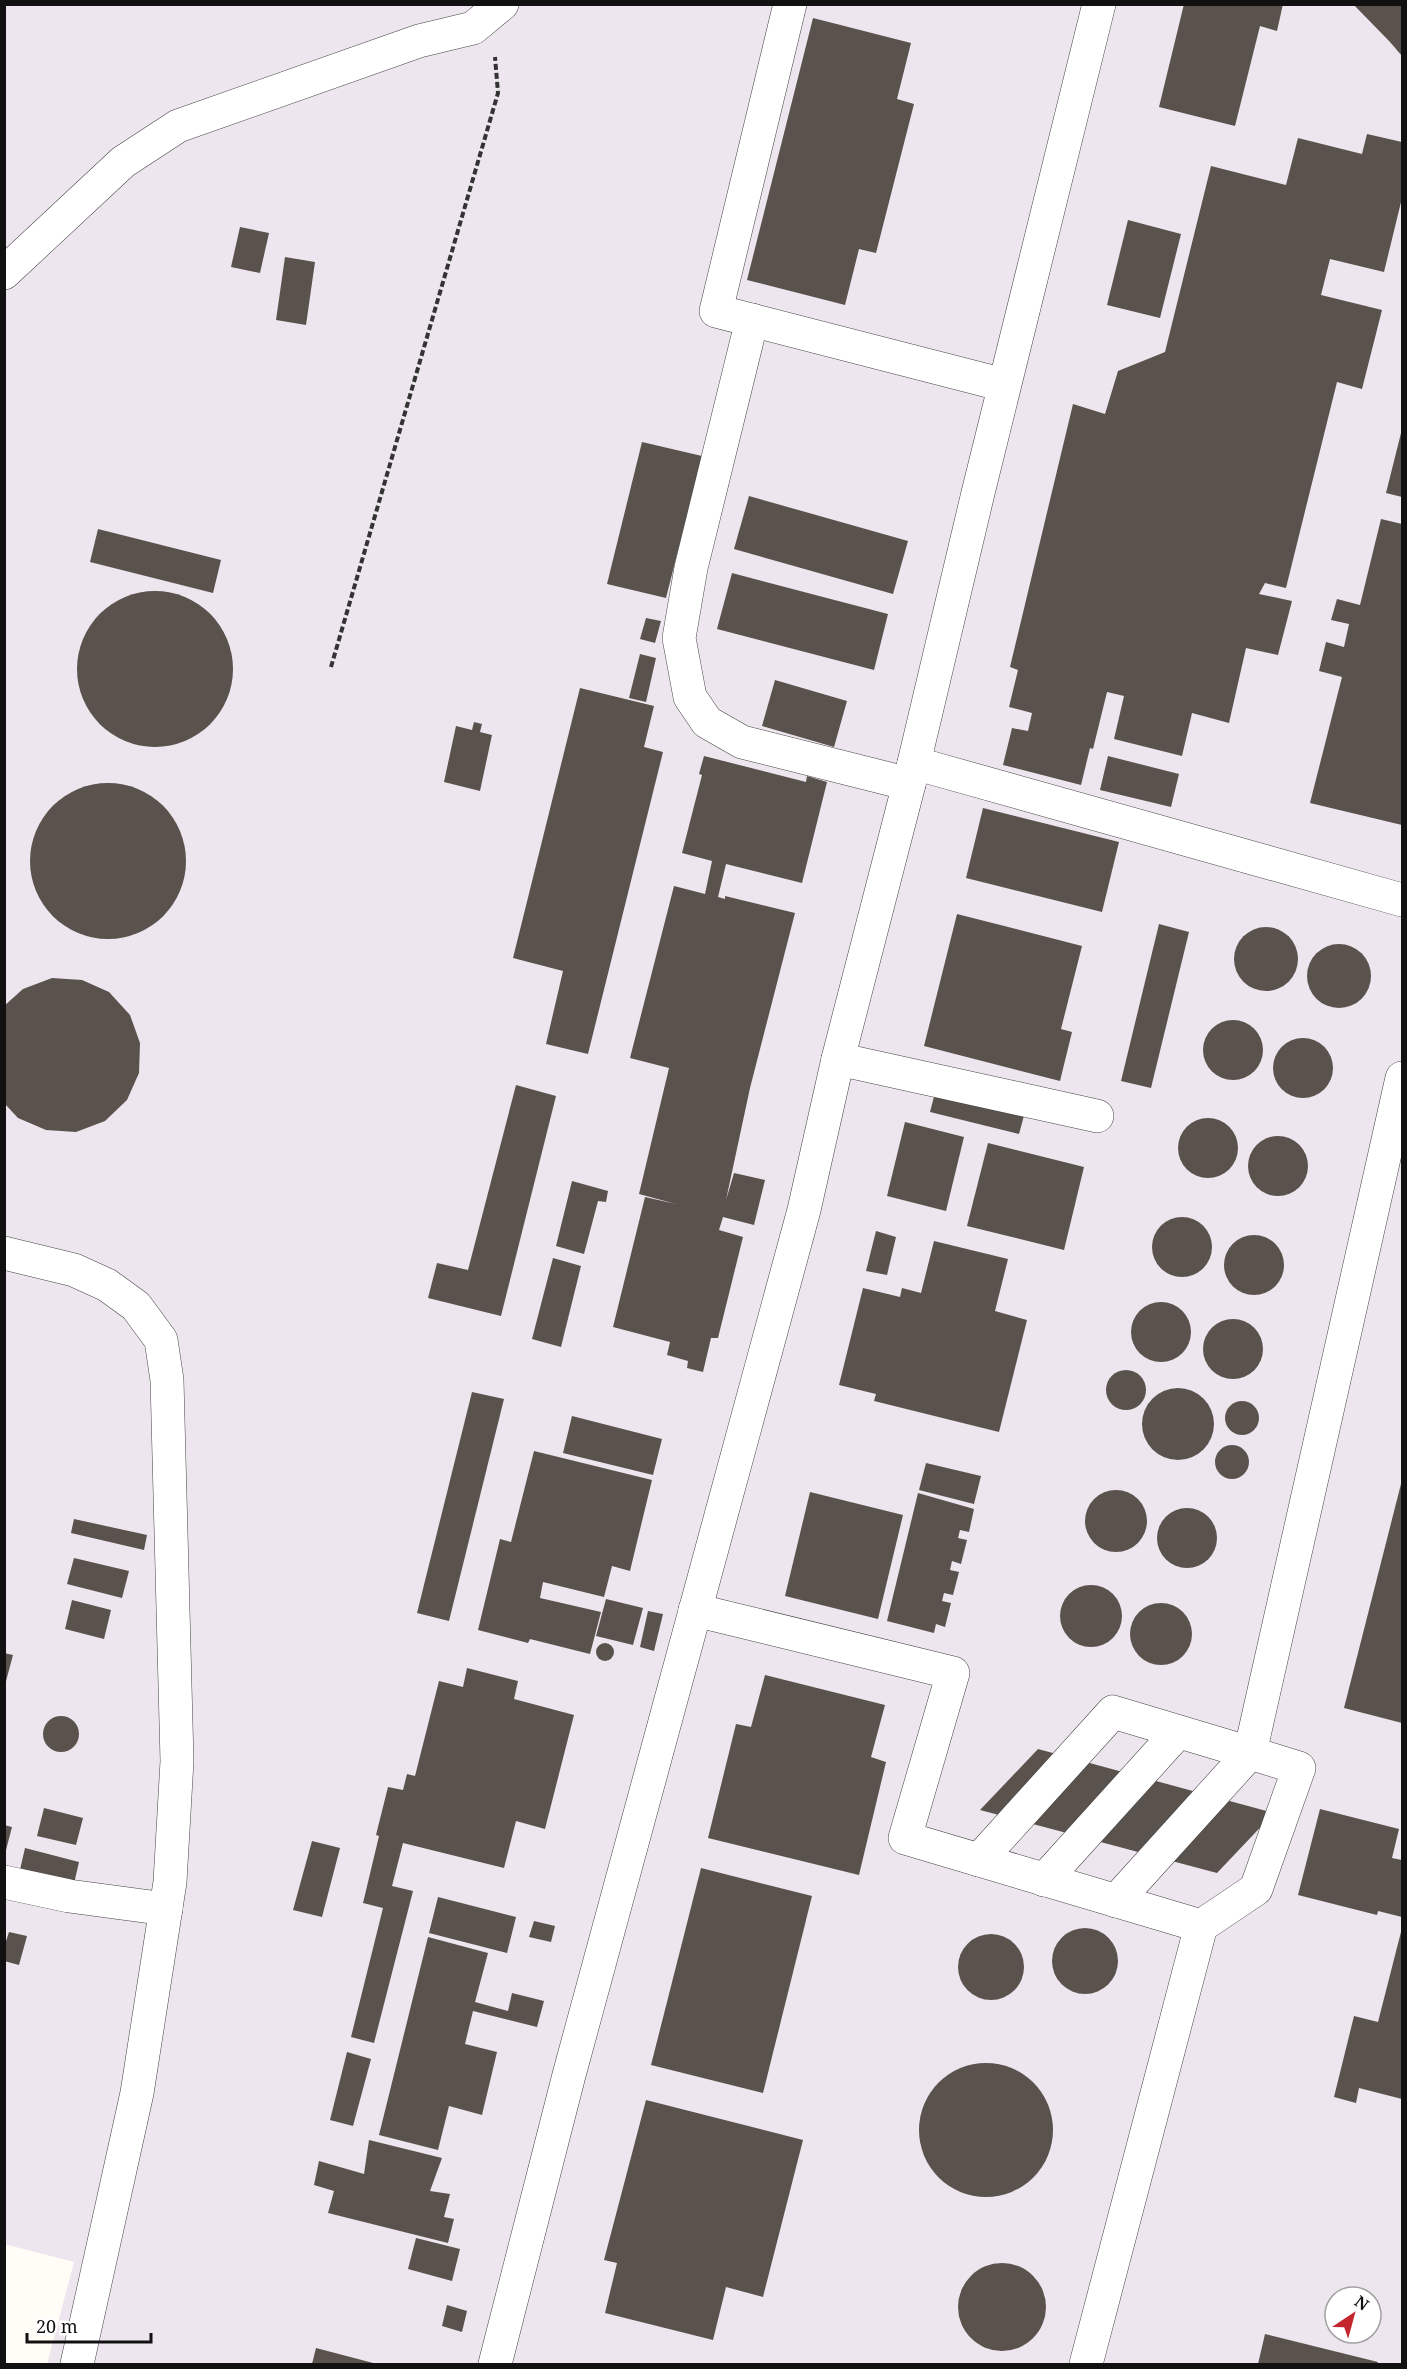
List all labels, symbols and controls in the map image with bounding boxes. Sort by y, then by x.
north arrow [1323,2285,1383,2345]
text: N [1350,2290,1374,2316]
scale bar [27,2306,152,2344]
text: 20 m [36,2314,78,2338]

